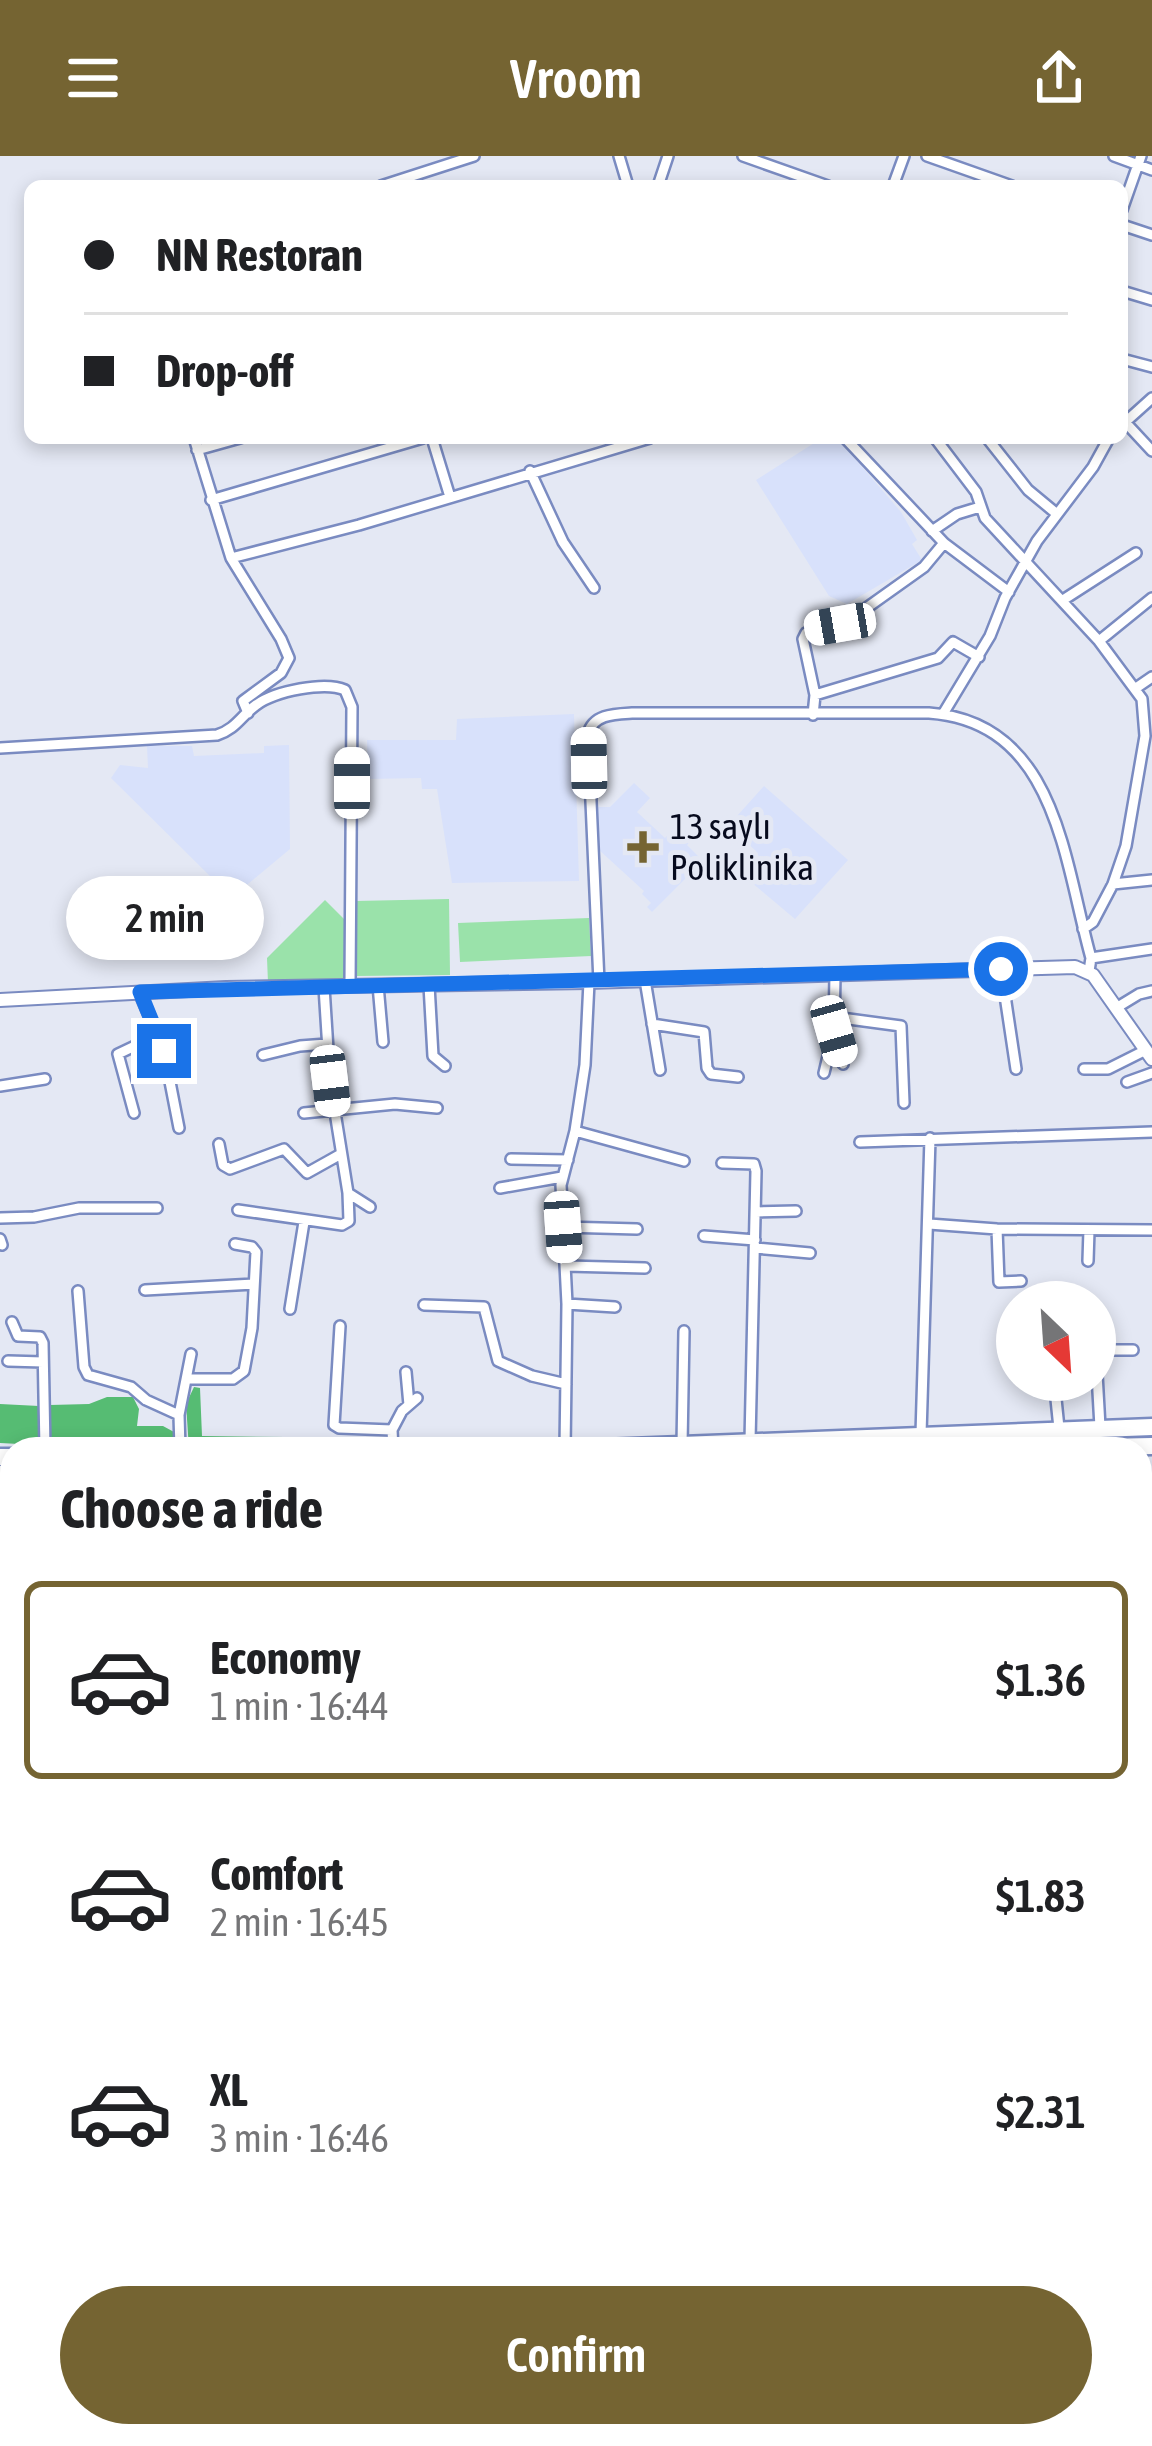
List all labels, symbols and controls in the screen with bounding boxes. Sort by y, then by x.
icon: menu [60,45,126,111]
icon: share [1026,45,1092,111]
text: Vroom [510,48,642,109]
text: NN Restoran [156,229,363,281]
text: Drop-off [156,345,294,397]
car [801,600,879,648]
car [570,727,608,799]
car [334,747,370,819]
place label: 13 saylı Poliklinika [670,805,814,888]
marker: 13 saylı Poliklinika [627,831,659,863]
callout: 2 min [65,877,263,961]
text: 2 min [125,896,205,940]
route start [974,942,1028,996]
car [807,991,861,1071]
route end [137,1024,191,1078]
car [308,1043,352,1119]
car [543,1190,583,1264]
north arrow [996,1281,1116,1401]
map controls [996,1281,1116,1401]
text: Choose a ride [60,1478,323,1539]
icon: car [66,1626,174,1734]
text: Economy [210,1632,361,1684]
text: $1.36 [996,1654,1086,1706]
text: 1 min · 16:44 [210,1684,389,1728]
icon: car [66,1842,174,1950]
text: Comfort [210,1848,343,1900]
text: $1.83 [996,1870,1086,1922]
text: 2 min · 16:45 [210,1900,389,1944]
icon: car [66,2058,174,2166]
text: XL [210,2064,248,2116]
text: $2.31 [996,2086,1086,2138]
text: 3 min · 16:46 [210,2116,389,2160]
button: Confirm [60,2286,1092,2424]

